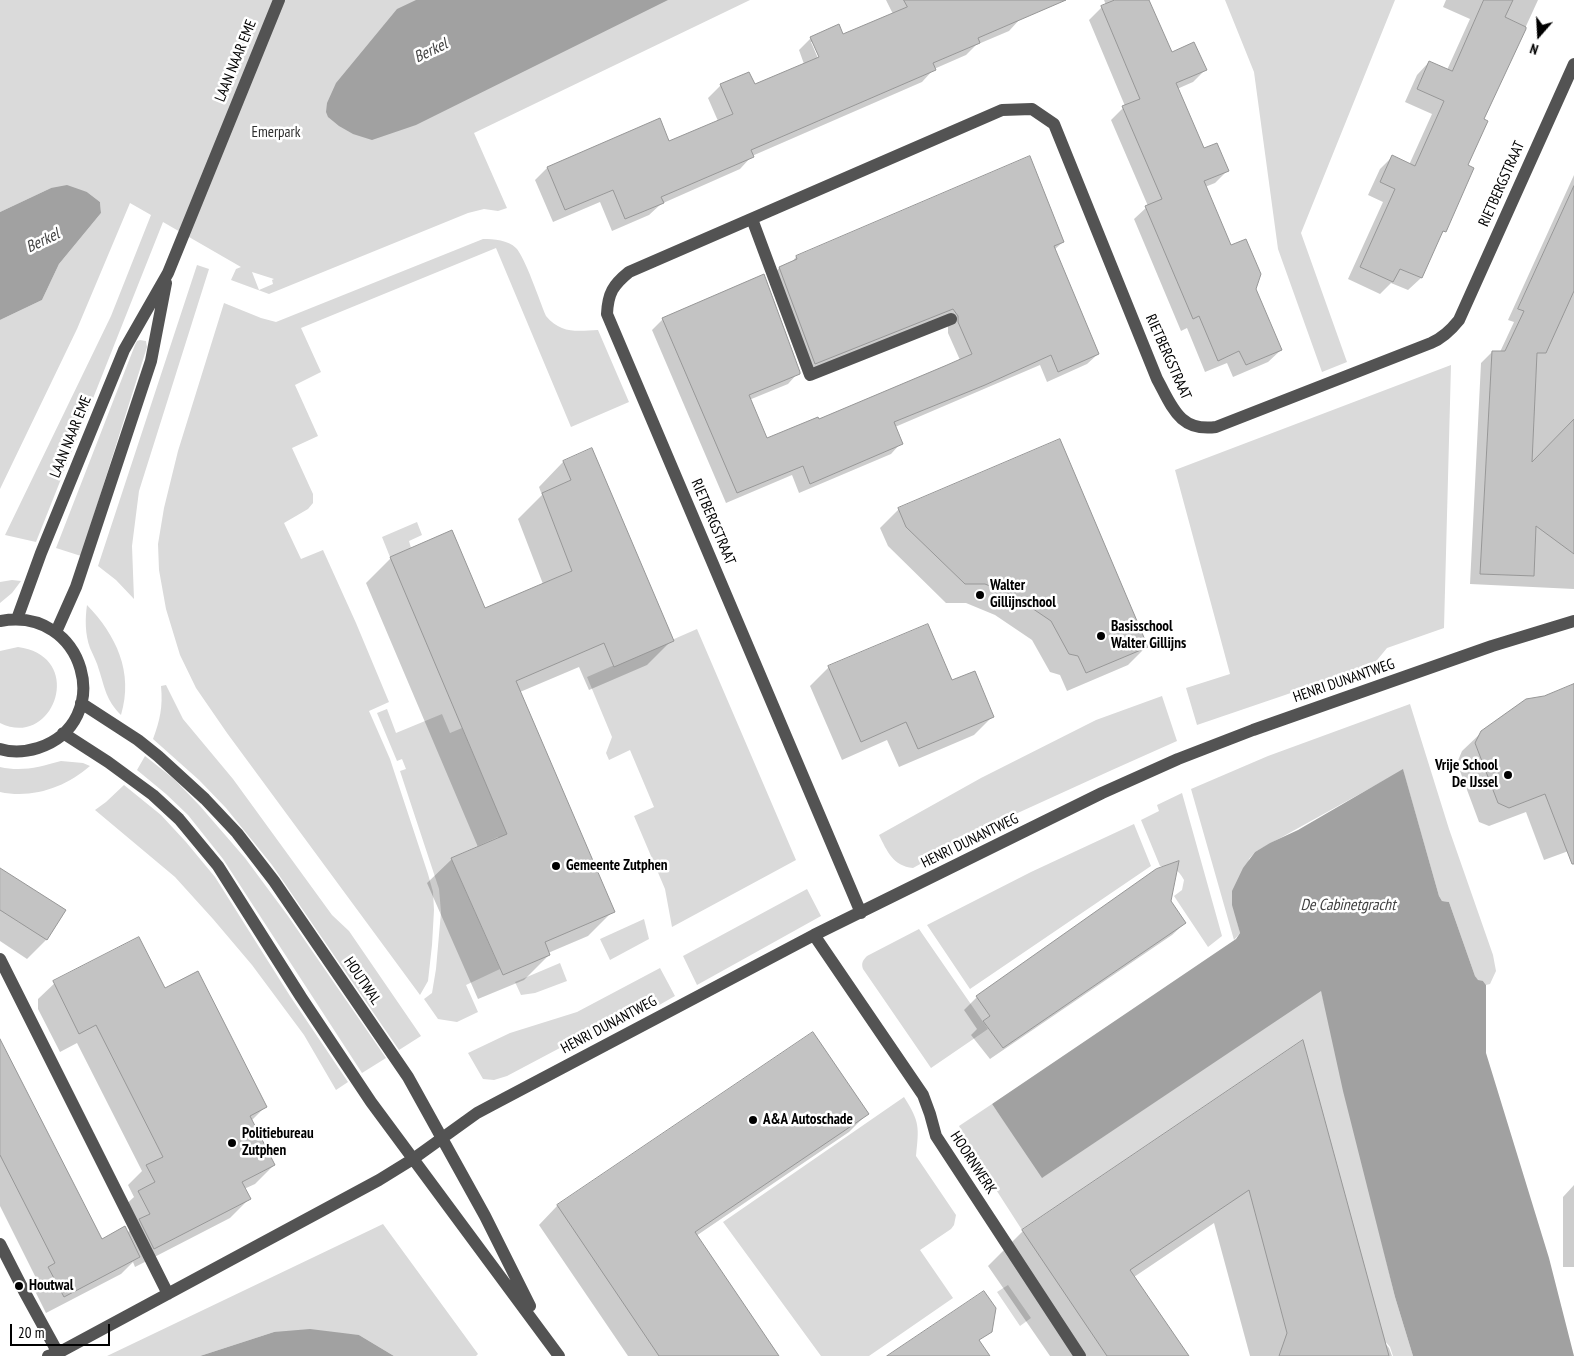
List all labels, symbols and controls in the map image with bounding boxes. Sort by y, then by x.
north arrow [1514,10,1564,60]
street label: LAAN NAAR EME [211,17,261,105]
water label: Berkel [411,35,451,67]
text: N [1528,39,1541,59]
park label: Emerpark [252,124,300,142]
street label: RIETBERGSTRAAT [1475,139,1529,229]
water label: Berkel [23,225,63,257]
street label: RIETBERGSTRAAT [1141,312,1195,402]
street label: LAAN NAAR EME [46,393,96,481]
street label: RIETBERGSTRAAT [687,476,739,568]
place label: Walter Gillijnschool [990,577,1056,612]
marker: Walter Gillijnschool [974,589,986,601]
place label: Basisschool Walter Gillijns [1111,618,1186,653]
marker: Basisschool Walter Gillijns [1095,630,1107,642]
street label: HENRI DUNANTWEG [1291,655,1397,707]
place label: Vrije School De IJssel [1435,757,1498,792]
marker: Vrije School De IJssel [1502,769,1514,781]
street label: HENRI DUNANTWEG [918,810,1022,872]
place label: Gemeente Zutphen [566,857,668,875]
marker: Gemeente Zutphen [550,860,562,872]
water label: De Cabinetgracht [1300,895,1396,915]
street label: HOUTWAL [340,954,384,1008]
street label: HENRI DUNANTWEG [558,992,660,1058]
place label: A&A Autoschade [763,1111,853,1129]
marker: A&A Autoschade [747,1114,759,1126]
place label: Politiebureau Zutphen [242,1125,314,1160]
street label: HOORNWERK [946,1128,1000,1198]
marker: Politiebureau Zutphen [226,1137,238,1149]
place label: Houtwal [29,1277,73,1295]
marker: Houtwal [13,1280,25,1292]
scale bar [12,1314,112,1346]
text: 20 m [18,1323,44,1342]

